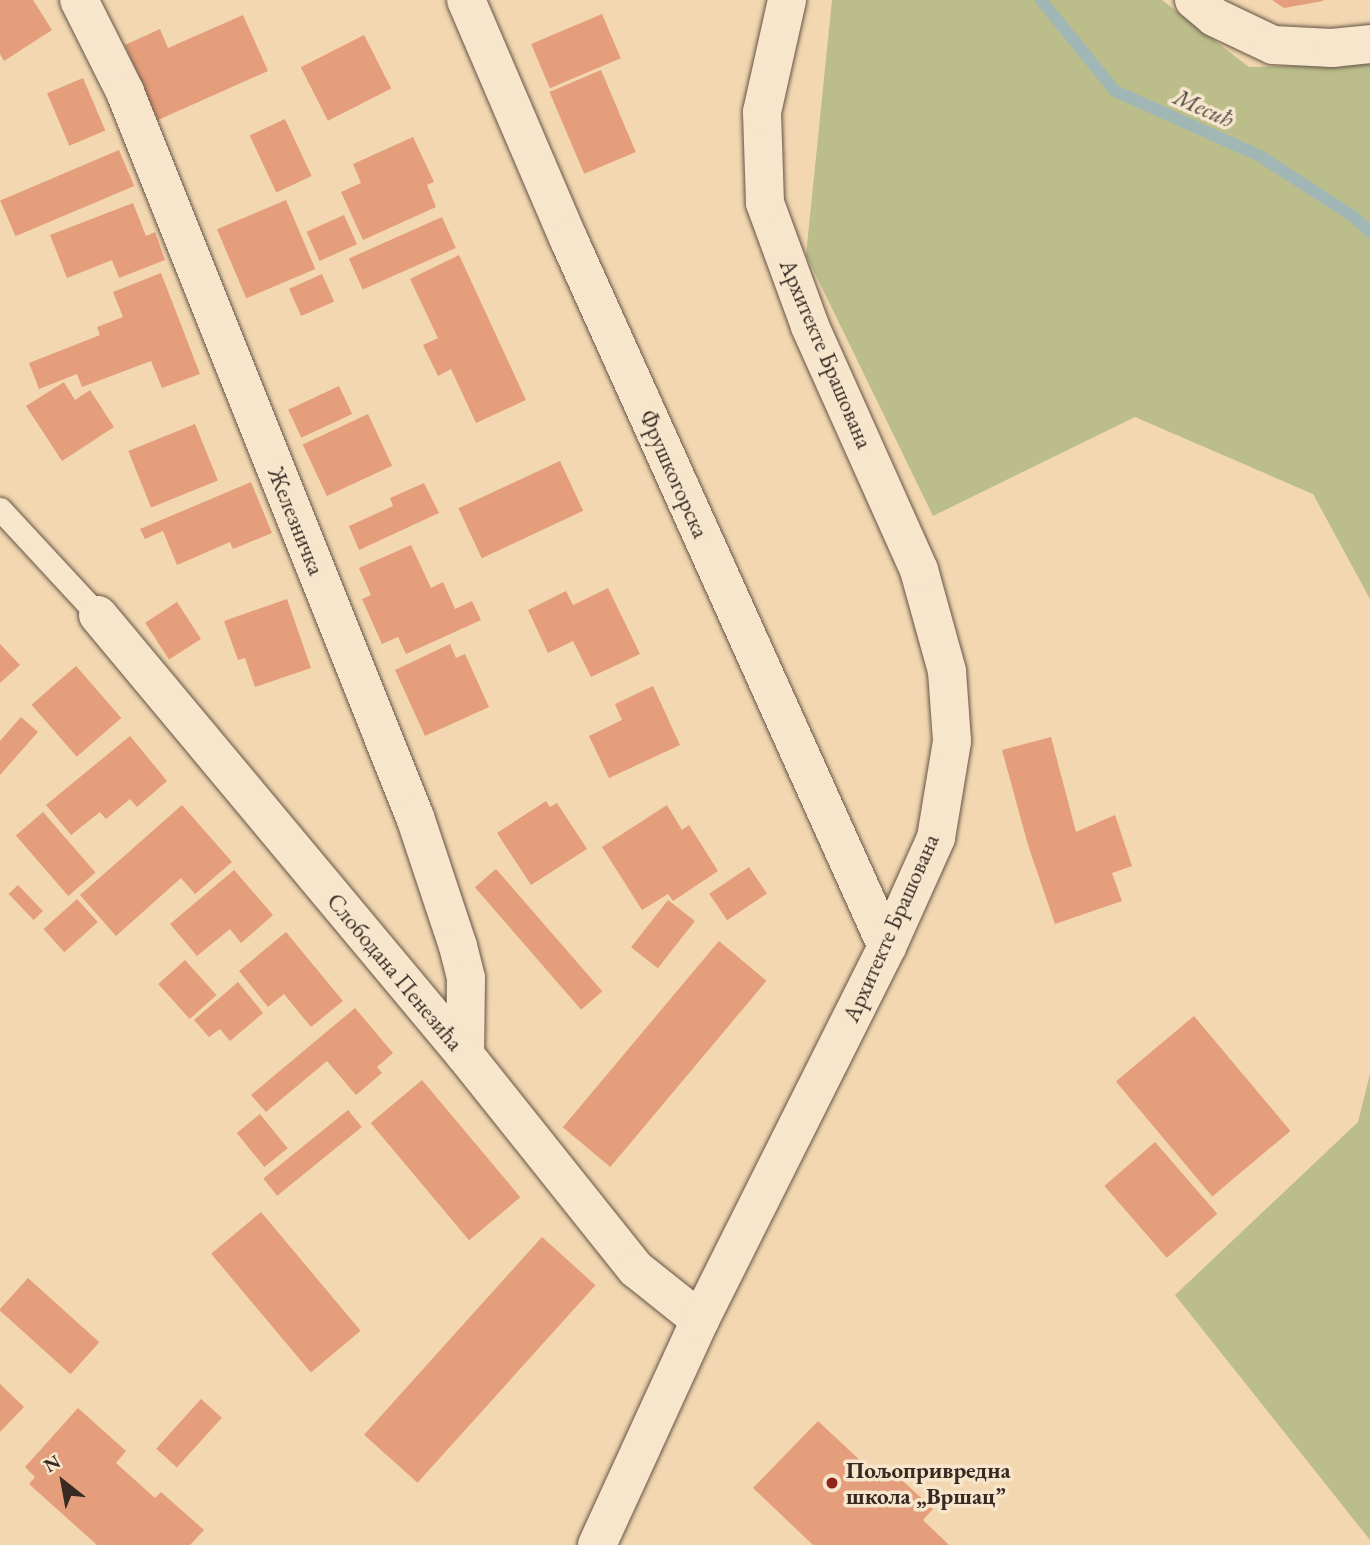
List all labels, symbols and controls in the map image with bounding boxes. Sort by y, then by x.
water label: Месић [1169,82,1239,134]
street label: Архитекте Брашована [774,255,878,453]
street label: Фрушкогорска [634,406,714,542]
street label: Железничка [262,463,330,579]
street label: Архитекте Брашована [837,830,945,1026]
street label: Слободана Пенезића [321,888,469,1056]
north arrow [28,1447,98,1517]
text: N [39,1449,65,1478]
place label: Пољопривредна школа „Вршац” [846,1456,1011,1510]
marker: Пољопривредна школа „Вршац” [824,1475,840,1491]

